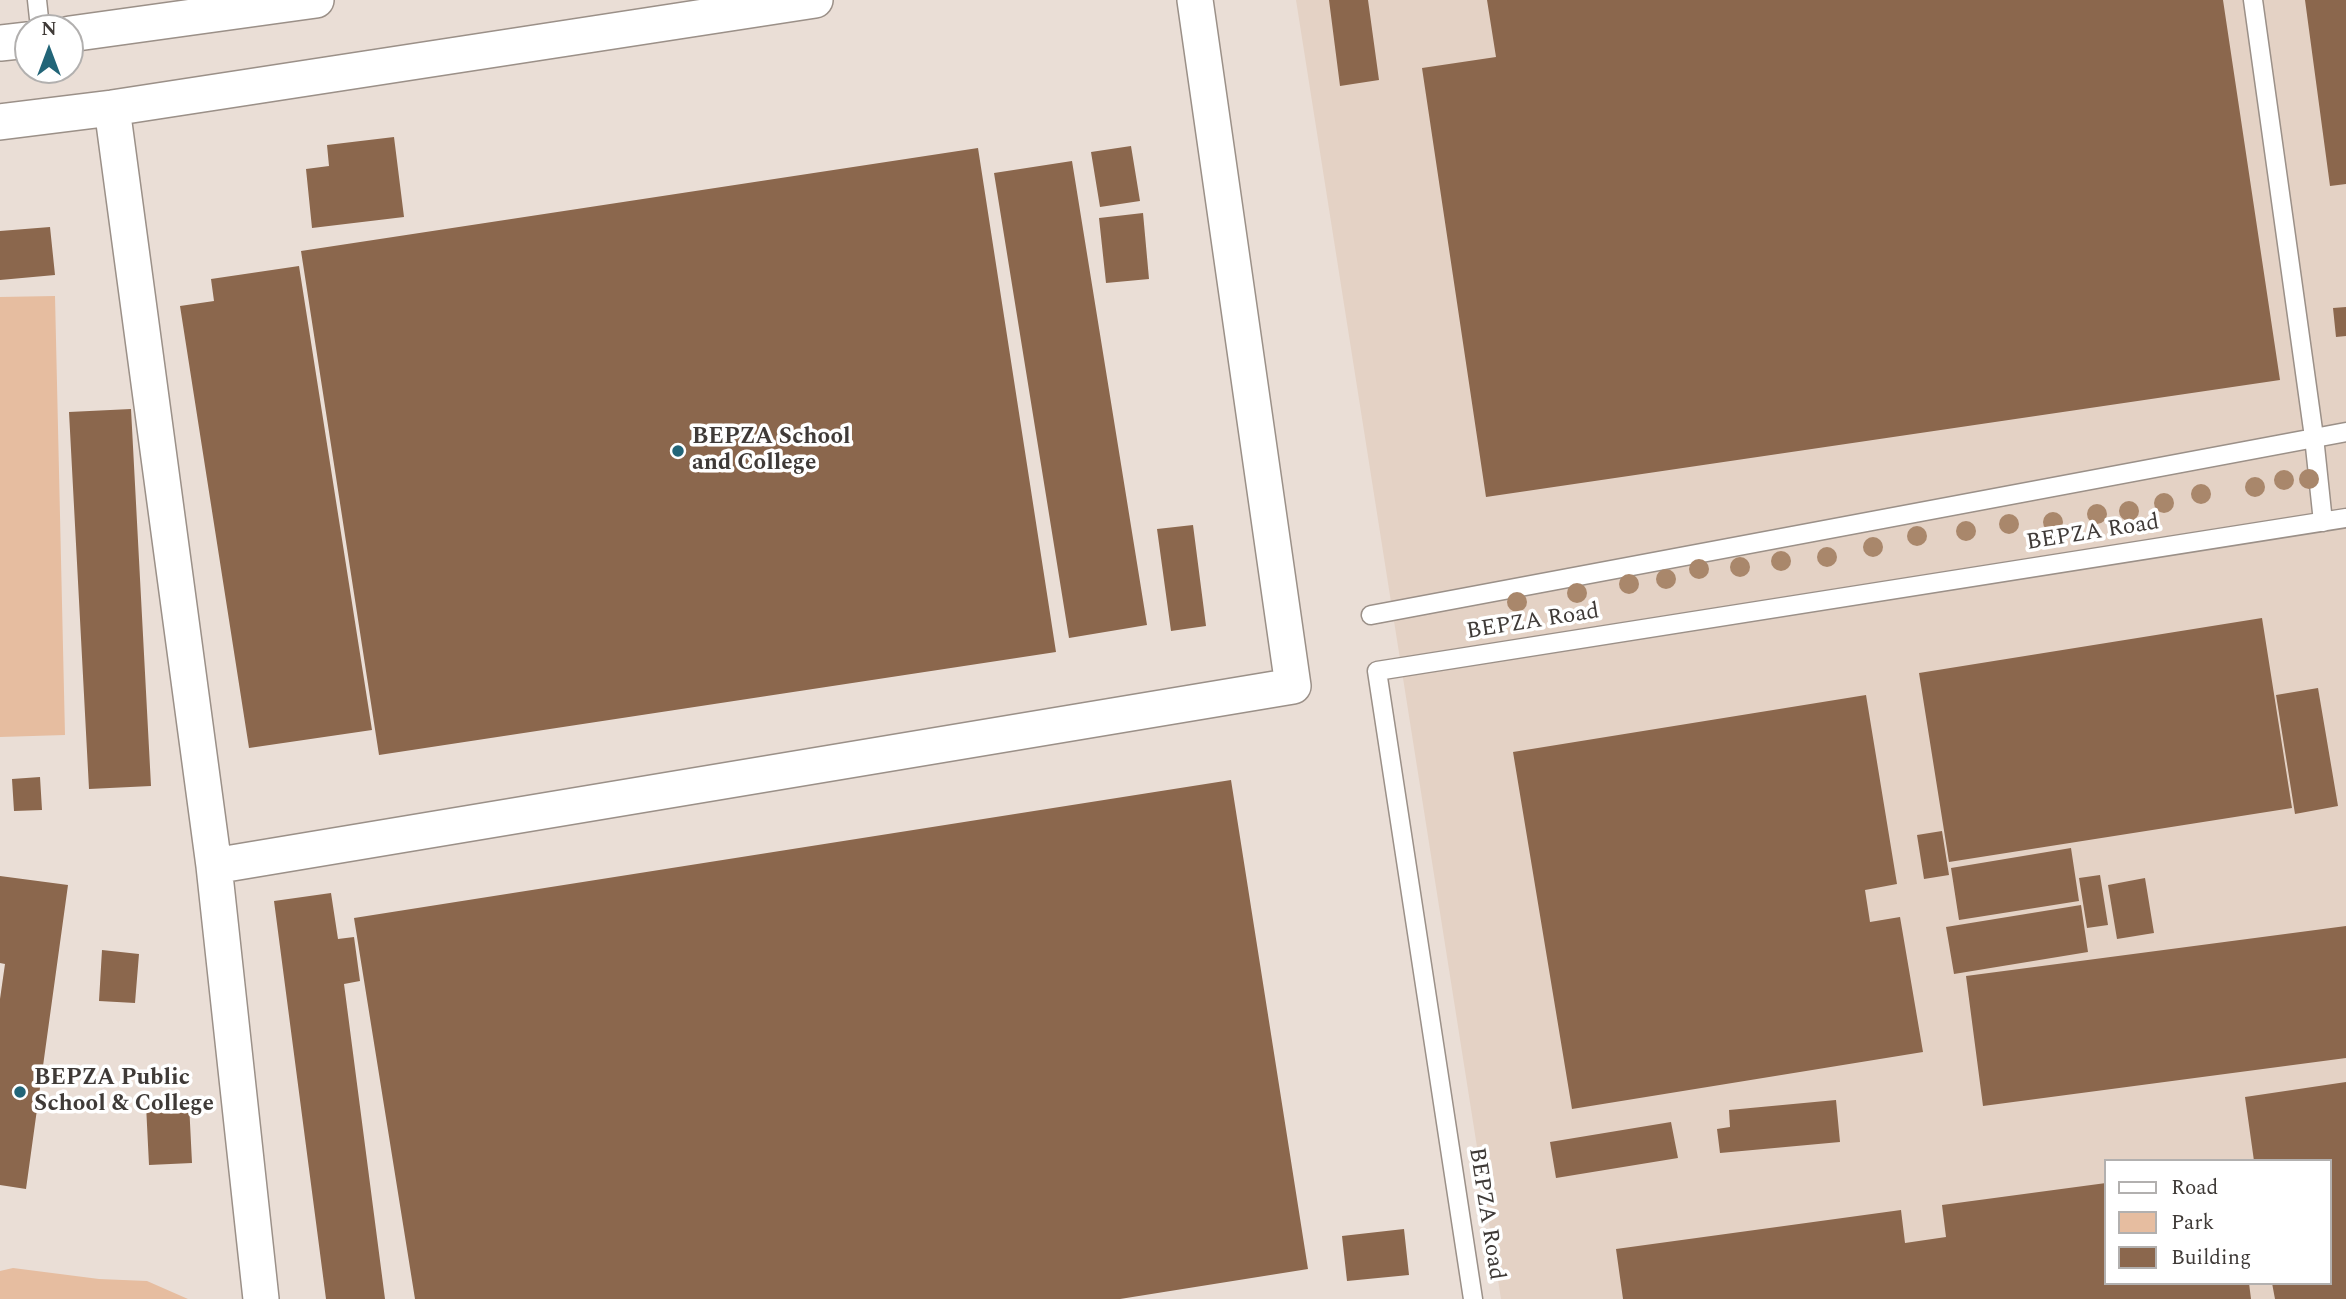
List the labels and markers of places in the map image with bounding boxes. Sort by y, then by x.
place label: BEPZA School and College [692,424,850,478]
marker: BEPZA School and College [670,443,686,459]
place label: BEPZA Public School & College [34,1065,214,1119]
marker: BEPZA Public School & College [12,1084,28,1100]

